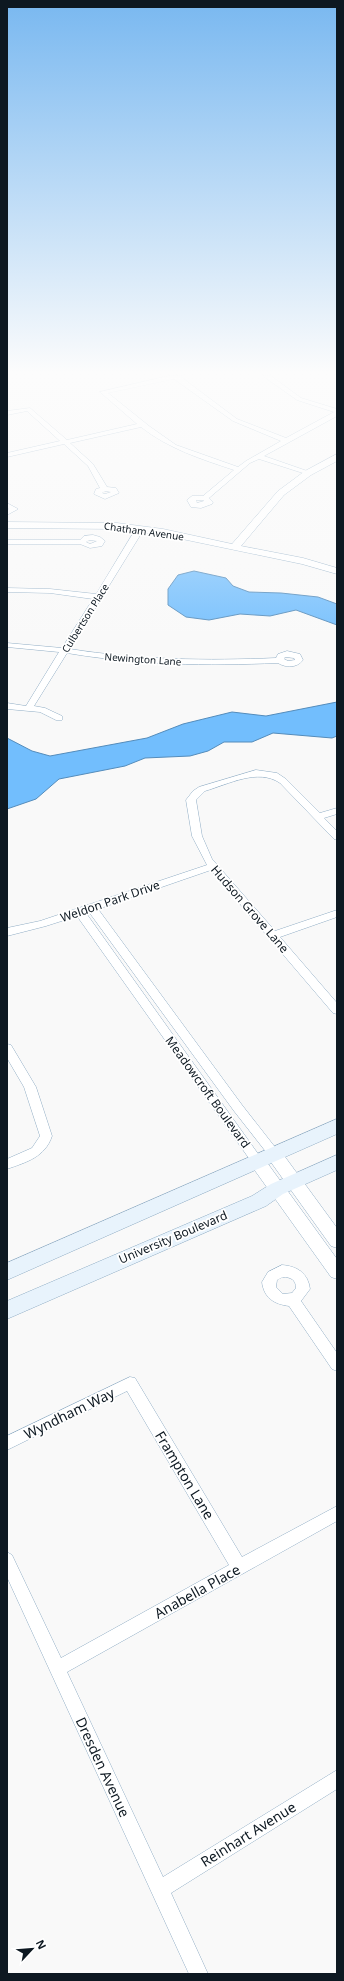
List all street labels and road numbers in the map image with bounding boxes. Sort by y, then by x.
street label: Chatham Avenue [103,518,185,544]
street label: Culbertson Place [58,581,112,655]
street label: Newington Lane [104,649,182,669]
street label: Hudson Grove Lane [207,862,293,957]
street label: Weldon Park Drive [58,876,162,926]
street label: Meadowcroft Boulevard [162,1033,254,1151]
street label: University Boulevard [116,1206,230,1268]
street label: Wyndham Way [21,1383,118,1443]
street label: Frampton Lane [151,1427,219,1523]
street label: Anabella Place [151,1560,243,1622]
street label: Dresden Avenue [72,1714,135,1820]
street label: Reinhart Avenue [197,1797,299,1871]

